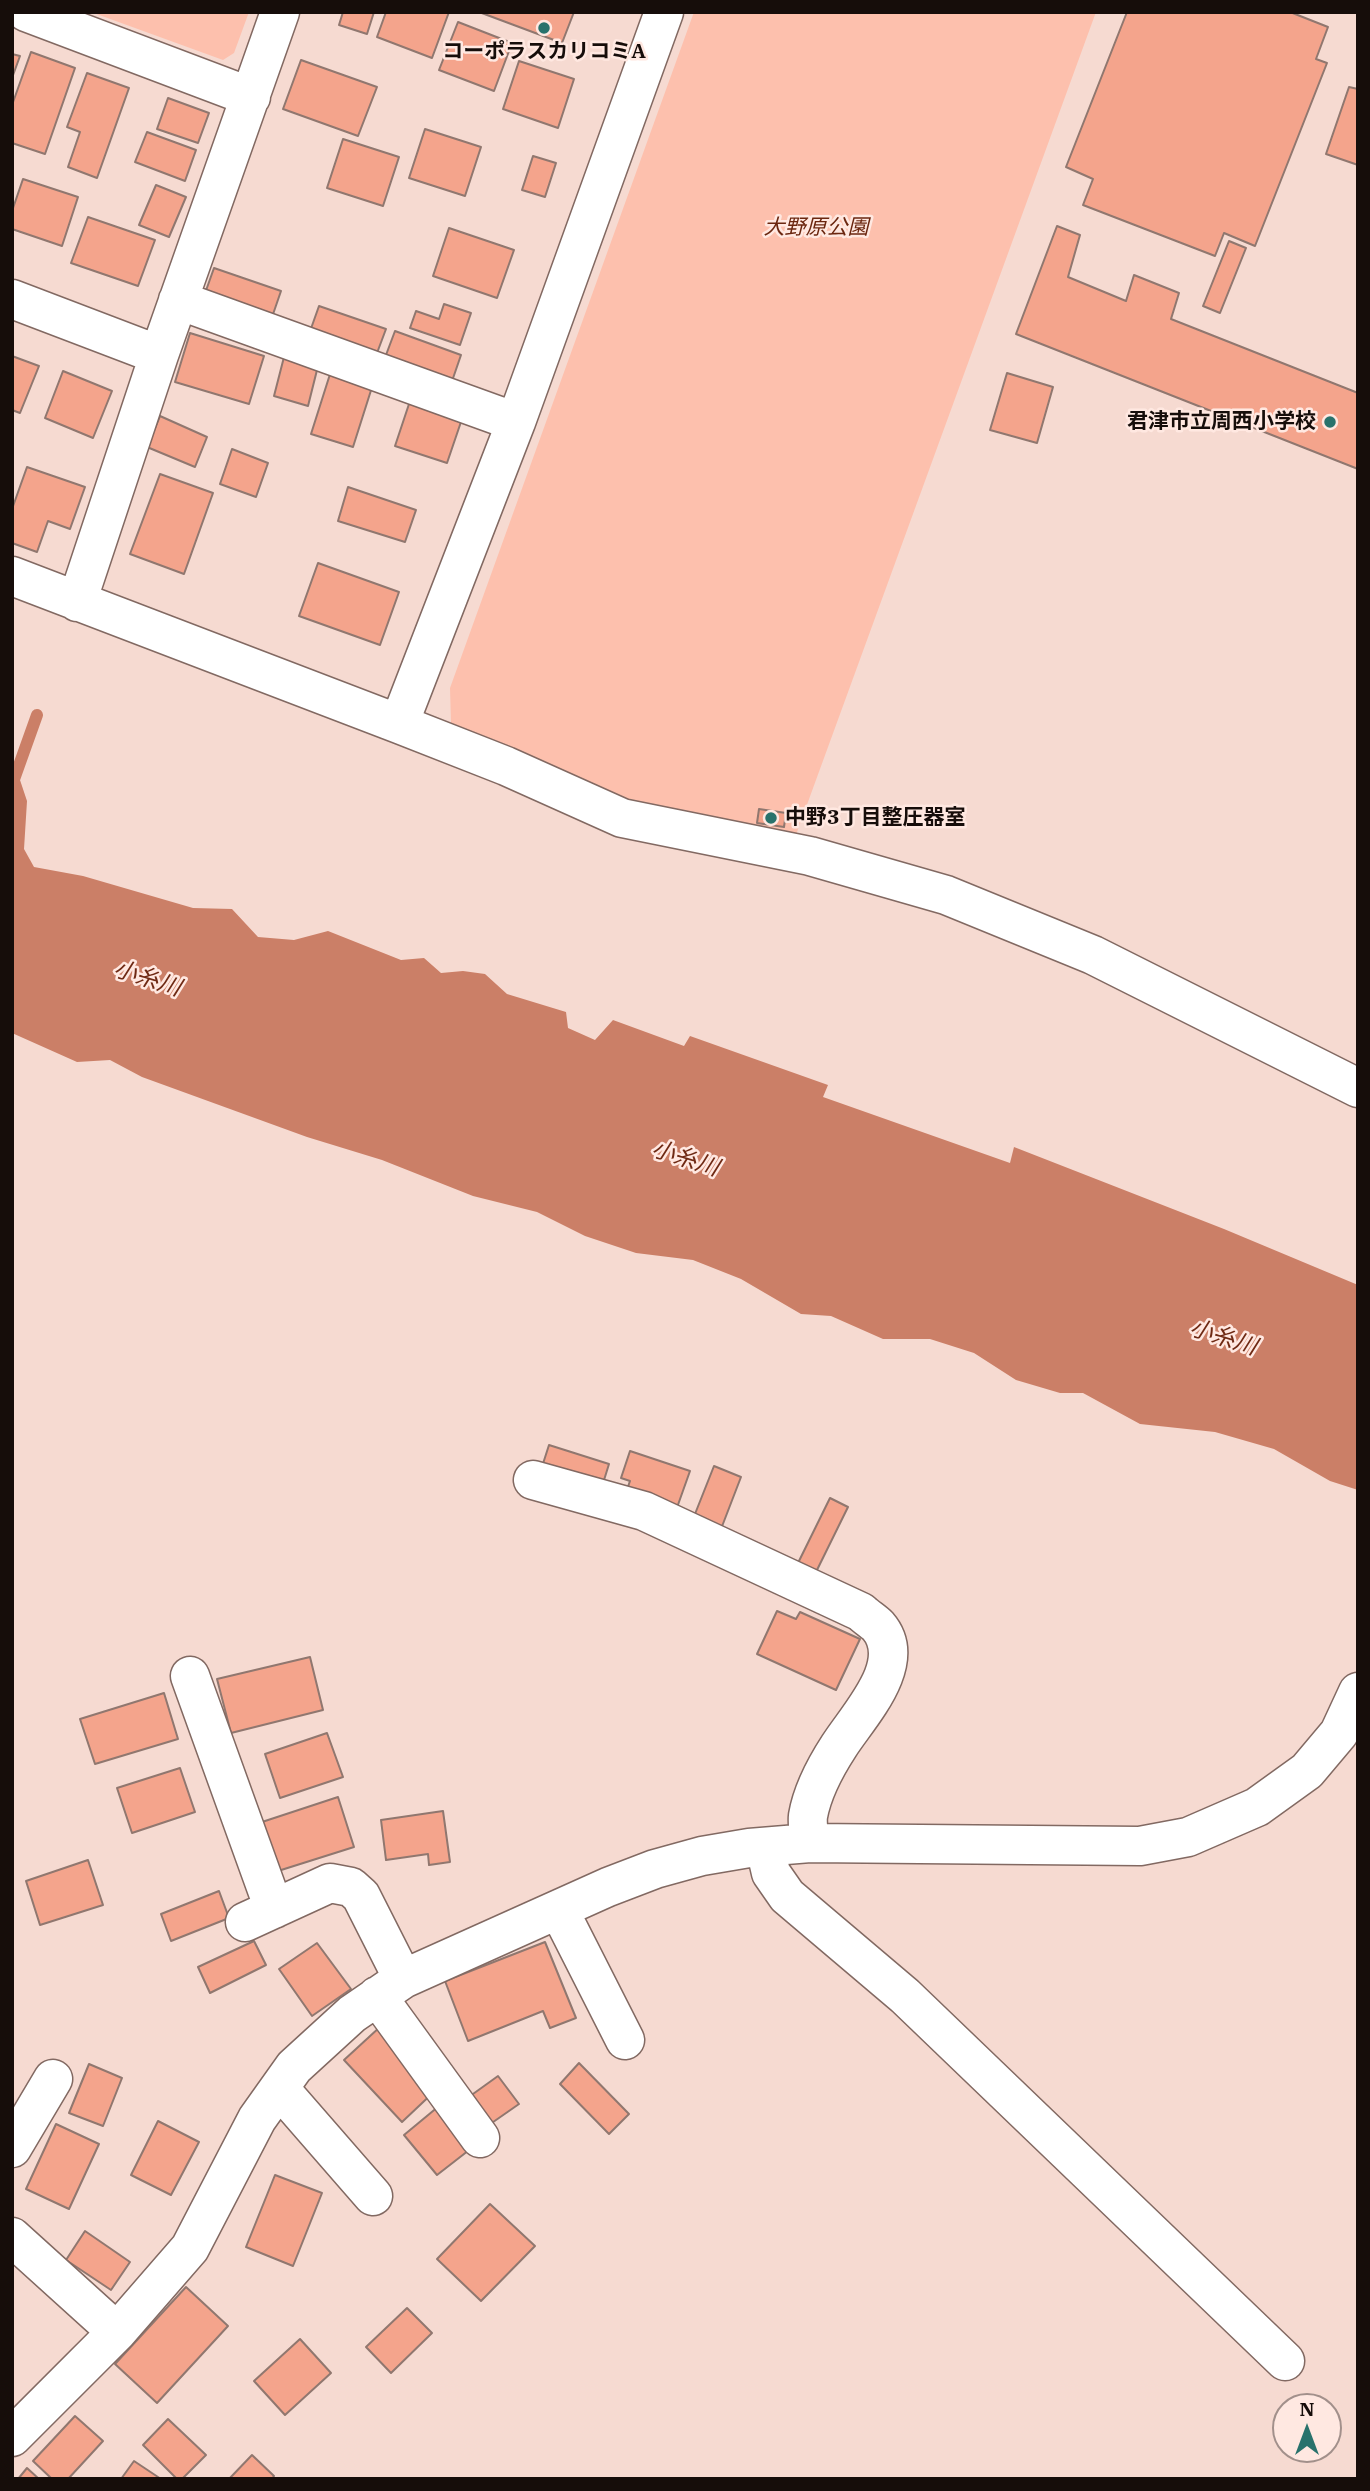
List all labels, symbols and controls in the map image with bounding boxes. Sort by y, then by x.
marker: コーポラスカリコミA [536,20,552,36]
place label: コーポラスカリコミA [442,39,646,65]
park label: 大野原公園 [764,215,868,241]
place label: 君津市立周西小学校 [1127,409,1316,435]
marker: 君津市立周西小学校 [1322,414,1338,430]
place label: 中野3丁目整圧器室 [785,805,966,831]
marker: 中野3丁目整圧器室 [763,810,779,826]
water label: 小糸川 [110,955,184,1003]
water label: 小糸川 [648,1135,722,1183]
water label: 小糸川 [1186,1314,1260,1362]
north arrow [1272,2393,1342,2463]
text: N [1299,2397,1315,2421]

